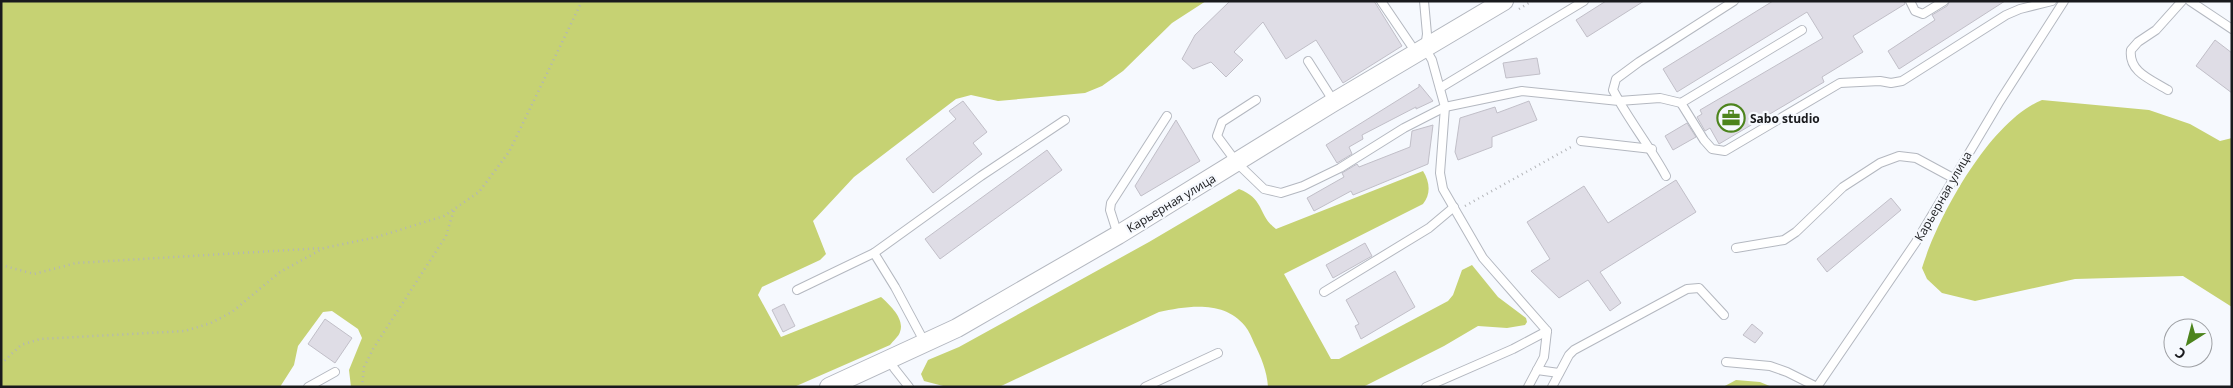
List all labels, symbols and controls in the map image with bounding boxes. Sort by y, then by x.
office icon: Sabo studio [1716,103,1746,133]
place label: Sabo studio [1750,110,1820,127]
street label: Карьерная улица [1910,148,1976,244]
street label: Карьерная улица [1123,170,1219,236]
north arrow [2163,318,2213,368]
text: С [2171,344,2189,364]

